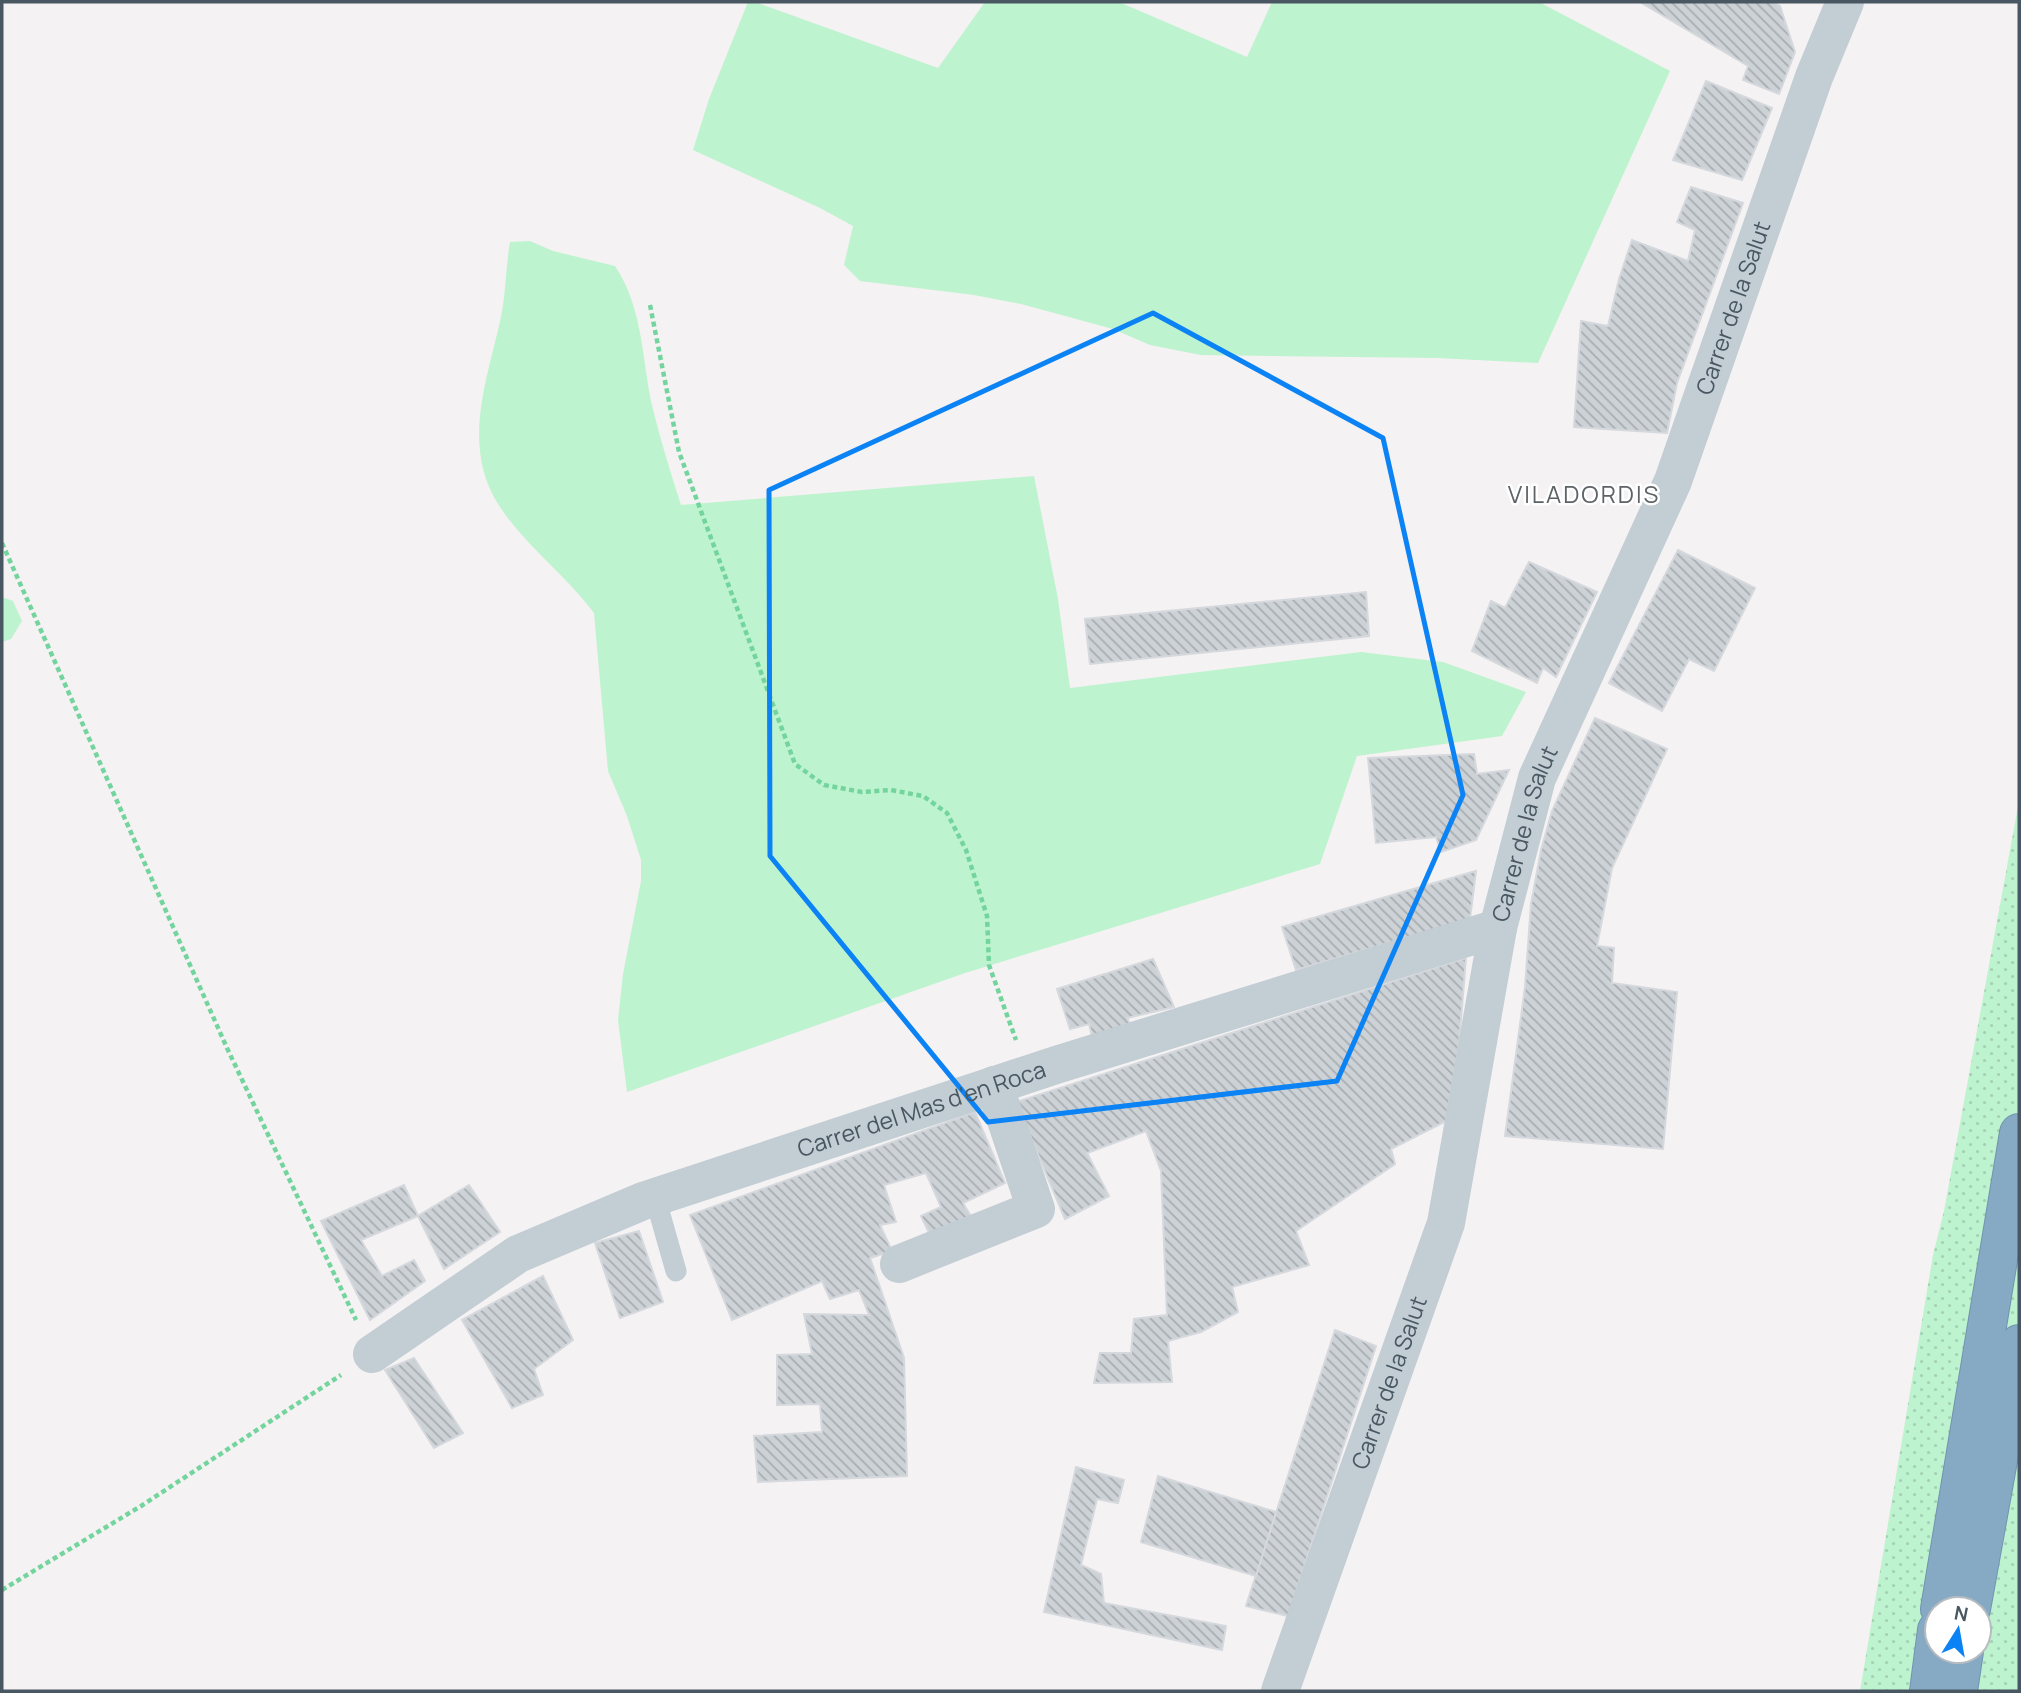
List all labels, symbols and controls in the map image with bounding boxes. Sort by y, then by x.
street label: Carrer de la Salut [1687,217,1777,399]
district label: VILADORDIS [1508,477,1660,510]
street label: Carrer de la Salut [1483,740,1565,925]
street label: Carrer del Mas d'en Roca [793,1053,1050,1164]
street label: Carrer de la Salut [1343,1292,1434,1473]
north arrow [1923,1595,1993,1665]
text: N [1952,1599,1970,1627]

